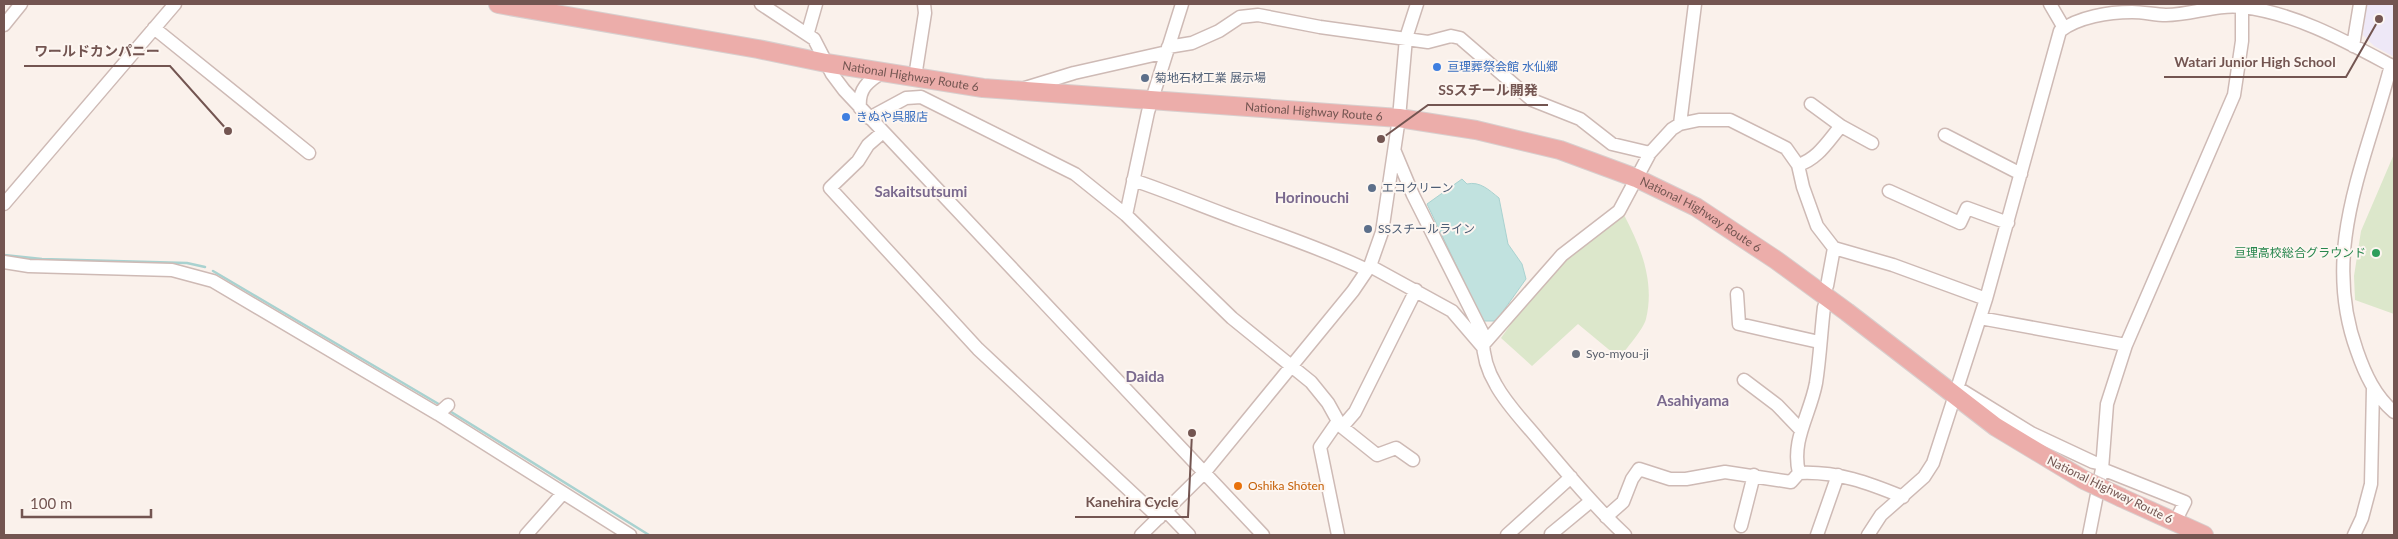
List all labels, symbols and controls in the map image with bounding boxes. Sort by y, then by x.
callout: ワールドカンパニー [24,37,170,66]
text: ワールドカンパニー [34,42,160,59]
callout: Watari Junior High School [2164,48,2346,77]
text: Watari Junior High School [2174,53,2336,70]
street label: National Highway Route 6 [841,58,980,94]
place label: 亘理葬祭会館 水仙郷 [1447,59,1558,74]
marker: 亘理葬祭会館 水仙郷 [1431,61,1443,73]
place label: 菊地石材工業 展示場 [1155,70,1266,85]
marker: 菊地石材工業 展示場 [1139,72,1151,84]
callout: SSスチール開発 [1428,76,1548,105]
text: SSスチール開発 [1438,81,1538,98]
street label: National Highway Route 6 [1245,99,1383,124]
place label: きぬや呉服店 [856,109,928,124]
marker: きぬや呉服店 [840,111,852,123]
street label: National Highway Route 6 [1638,173,1764,255]
place label: エコクリーン [1382,180,1453,195]
district label: Sakaitsutsumi [875,182,968,200]
marker: エコクリーン [1366,182,1378,194]
district label: Horinouchi [1275,188,1349,206]
place label: SSスチールライン [1378,221,1475,236]
marker: SSスチールライン [1362,223,1374,235]
place label: 亘理高校総合グラウンド [2234,245,2366,260]
marker: 亘理高校総合グラウンド [2370,247,2382,259]
place label: Syo-myou-ji [1586,346,1649,361]
marker: Syo-myou-ji [1570,348,1582,360]
district label: Daida [1126,367,1164,385]
district label: Asahiyama [1656,391,1729,409]
street label: National Highway Route 6 [2045,453,2176,527]
place label: Oshika Shōten [1248,478,1325,493]
marker: Oshika Shōten [1232,480,1244,492]
scale bar [22,486,151,518]
callout: Kanehira Cycle [1075,488,1188,517]
text: Kanehira Cycle [1085,493,1179,510]
text: 100 m [30,494,72,512]

